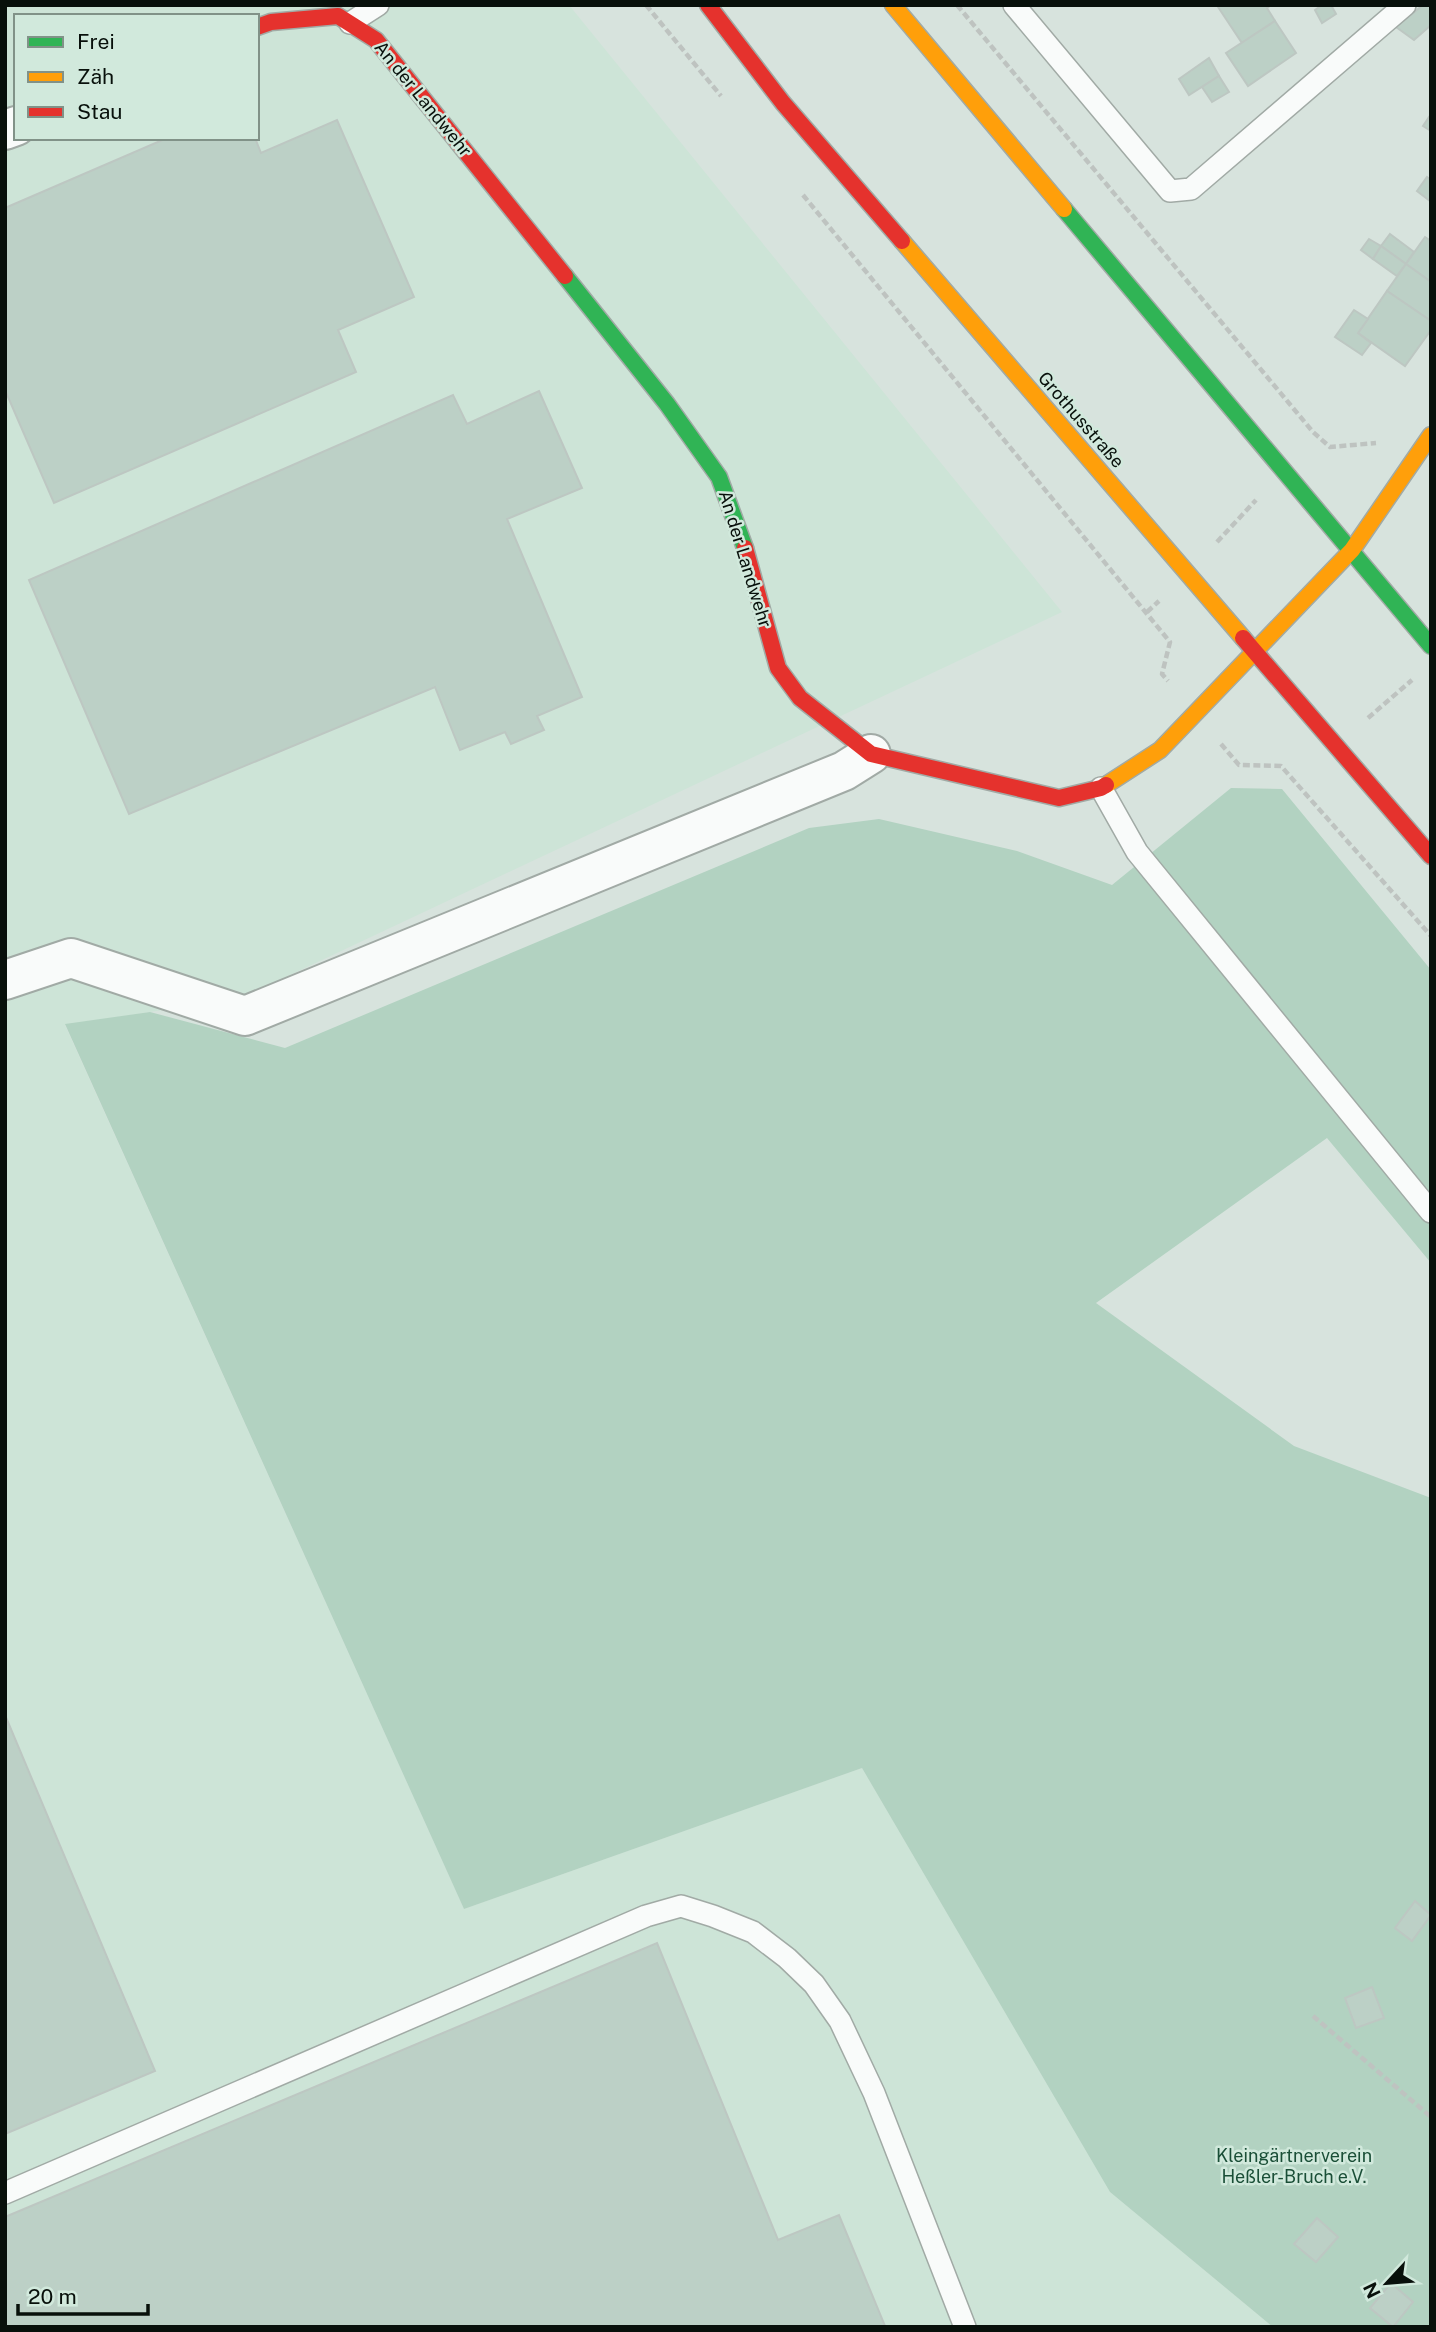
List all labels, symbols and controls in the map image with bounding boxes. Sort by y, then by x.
legend [14,14,259,140]
text: Frei [77,29,115,54]
street label: An der Landwehr [370,37,476,161]
text: Zäh [77,64,114,89]
text: Stau [77,99,123,124]
street label: Grothusstraße [1034,367,1129,472]
street label: An der Landwehr [715,488,776,630]
park label: Kleingärtnerverein Heßler-Bruch e.V. [1216,2145,1372,2187]
north arrow [1352,2248,1422,2318]
scale bar [18,2272,147,2316]
text: N [1359,2279,1385,2302]
text: 20 m [28,2284,77,2309]

